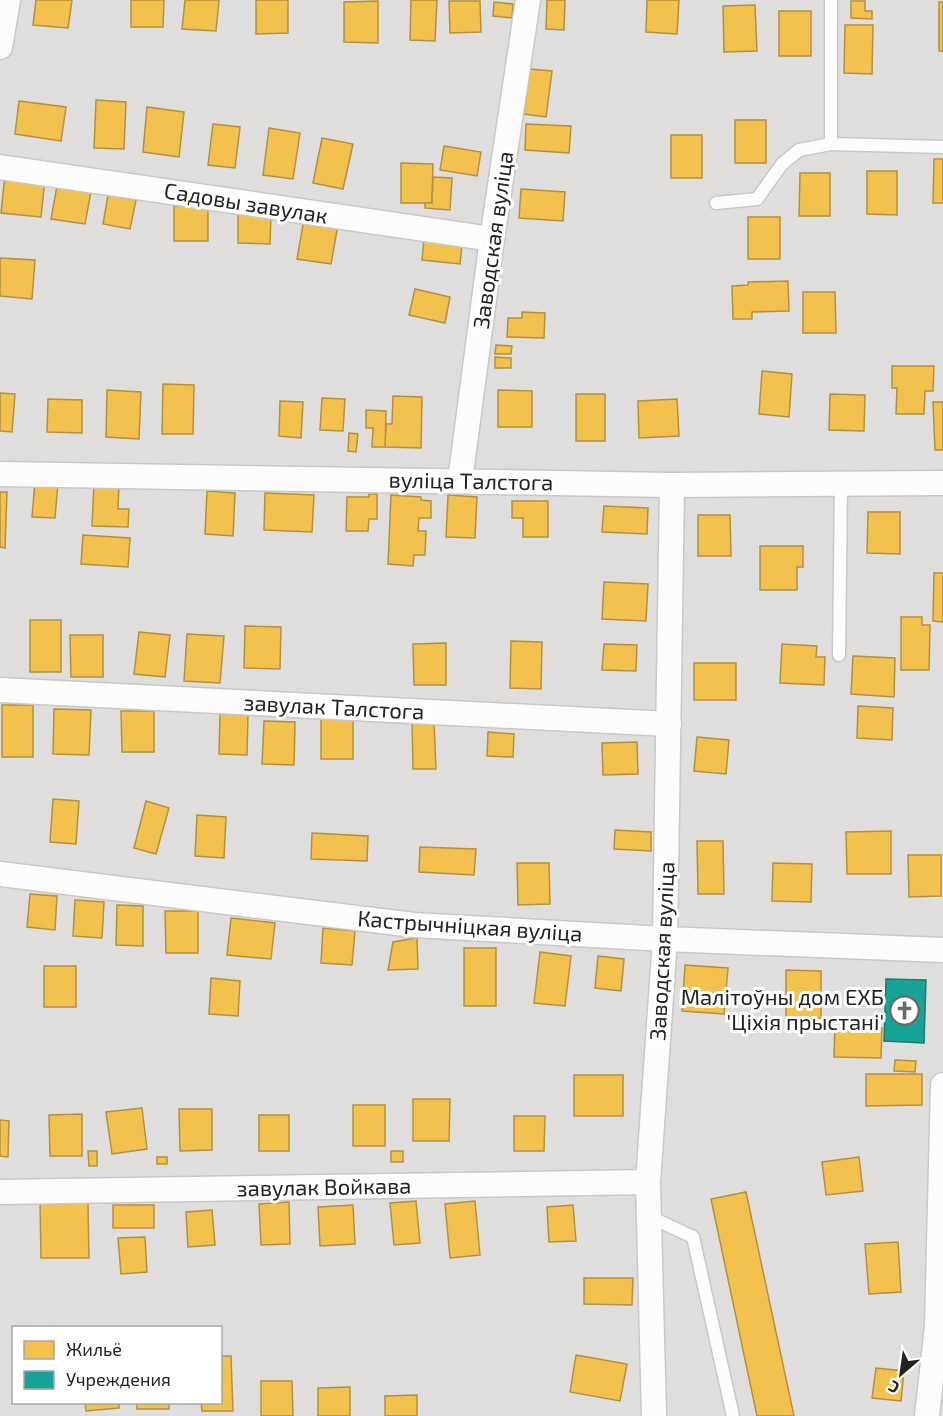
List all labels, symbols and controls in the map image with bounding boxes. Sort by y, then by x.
street label: Заводская вуліца [467,149,518,331]
street label: Садовы завулак [162,176,330,229]
street label: вуліца Талстога [388,466,554,495]
street label: завулак Талстога [243,688,425,725]
street label: Заводская вуліца [643,861,680,1041]
street label: Кастрычніцкая вуліца [357,904,584,947]
place label: Малітоўны дом ЕХБ 'Ціхія прыстані' [681,983,884,1034]
church icon: Малітоўны дом ЕХБ 'Ціхія прыстані' [889,994,921,1026]
street label: завулак Войкава [236,1171,412,1202]
legend [12,1326,222,1404]
text: Жильё [66,1338,122,1360]
north arrow [871,1344,931,1404]
text: Учреждения [66,1368,171,1390]
text: С [885,1377,902,1398]

